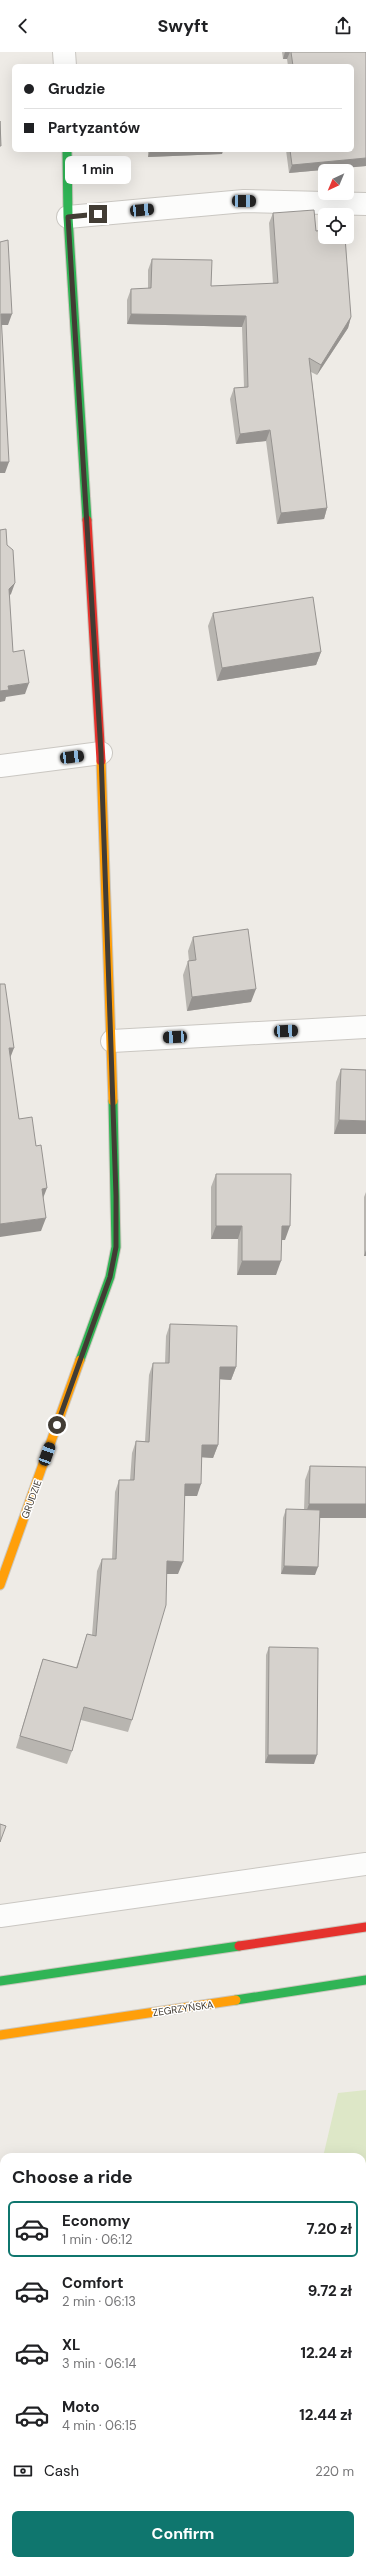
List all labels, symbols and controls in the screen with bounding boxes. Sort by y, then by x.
text: Swyft [158,14,208,38]
icon: back [12,15,34,37]
icon: share [332,15,354,37]
text: Grudzie [48,79,105,99]
text: Partyzantów [48,118,140,138]
callout: 1 min [65,156,131,184]
text: 1 min [82,161,114,178]
north arrow [318,164,354,200]
map controls [318,164,354,244]
car [232,195,256,207]
car [130,203,154,217]
route end [89,205,107,223]
button: locate [318,208,354,244]
car [59,750,85,764]
car [274,1024,298,1038]
car [163,1030,187,1044]
route start [48,1416,66,1434]
car [37,1441,57,1467]
street label: GRUDZIE [18,1478,45,1520]
street label: ZEGRZYŃSKA [152,1998,215,2019]
text: Choose a ride [12,2165,133,2189]
icon: car [14,2211,50,2247]
text: Economy [62,2211,130,2231]
text: 7.20 zł [307,2219,352,2239]
text: 1 min · 06:12 [62,2231,132,2248]
icon: car [14,2273,50,2309]
text: Comfort [62,2273,123,2293]
text: 9.72 zł [308,2281,352,2301]
text: 2 min · 06:13 [62,2293,136,2310]
icon: car [14,2335,50,2371]
text: XL [62,2335,80,2355]
text: 12.24 zł [301,2343,352,2363]
text: 3 min · 06:14 [62,2355,136,2372]
icon: car [14,2397,50,2433]
text: Moto [62,2397,100,2417]
text: 12.44 zł [299,2405,352,2425]
text: 4 min · 06:15 [62,2417,137,2434]
icon: cash [12,2460,34,2482]
text: Cash [44,2461,79,2481]
text: 220 m [315,2463,354,2480]
button: Confirm [12,2511,354,2557]

